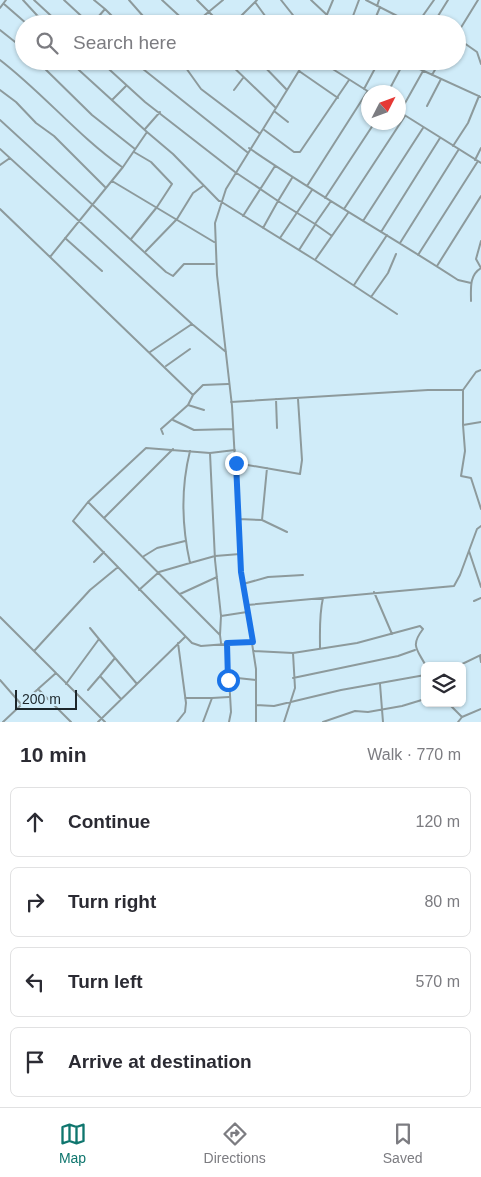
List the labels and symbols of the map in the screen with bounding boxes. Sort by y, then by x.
north arrow [361,85,406,130]
route end [225,452,248,475]
route start [217,669,240,692]
scale bar [15,687,78,710]

